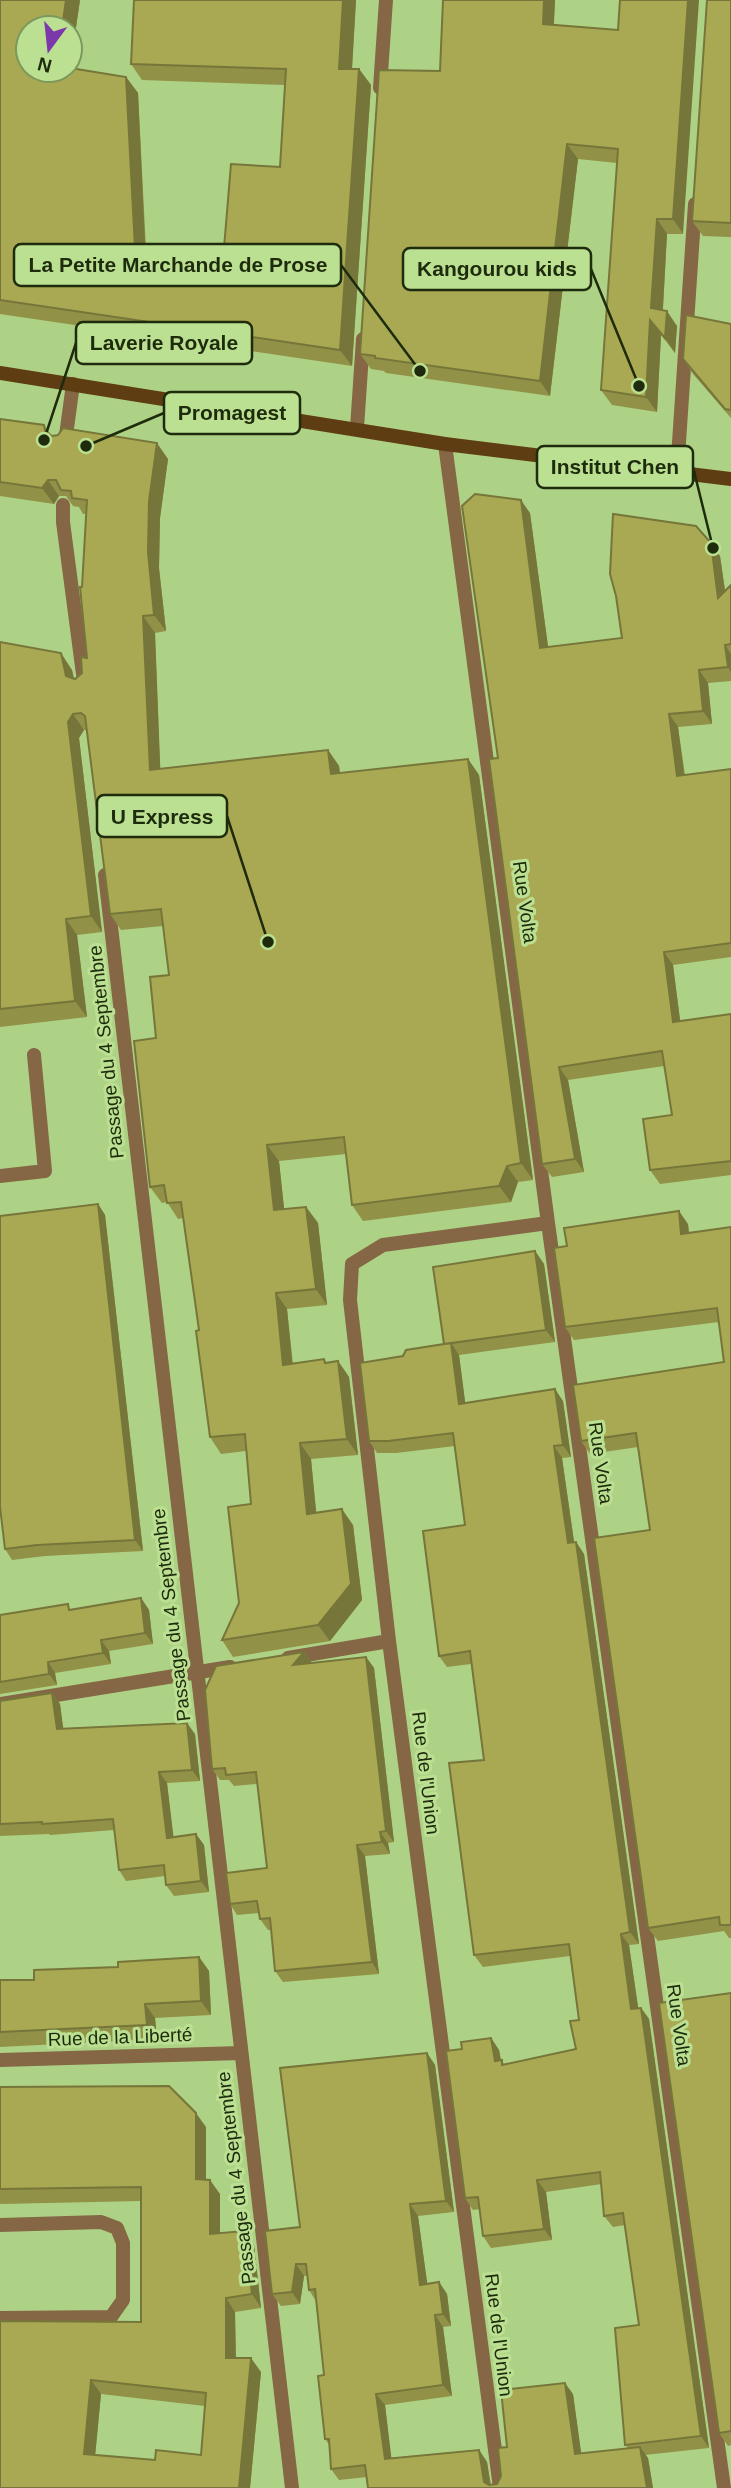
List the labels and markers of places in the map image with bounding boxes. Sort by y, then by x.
callout: La Petite Marchande de Prose [14,244,341,286]
callout: Kangourou kids [403,248,591,290]
callout: Laverie Royale [76,322,252,364]
callout: Promagest [164,392,300,434]
callout: Institut Chen [537,446,693,488]
callout: U Express [97,795,227,837]

